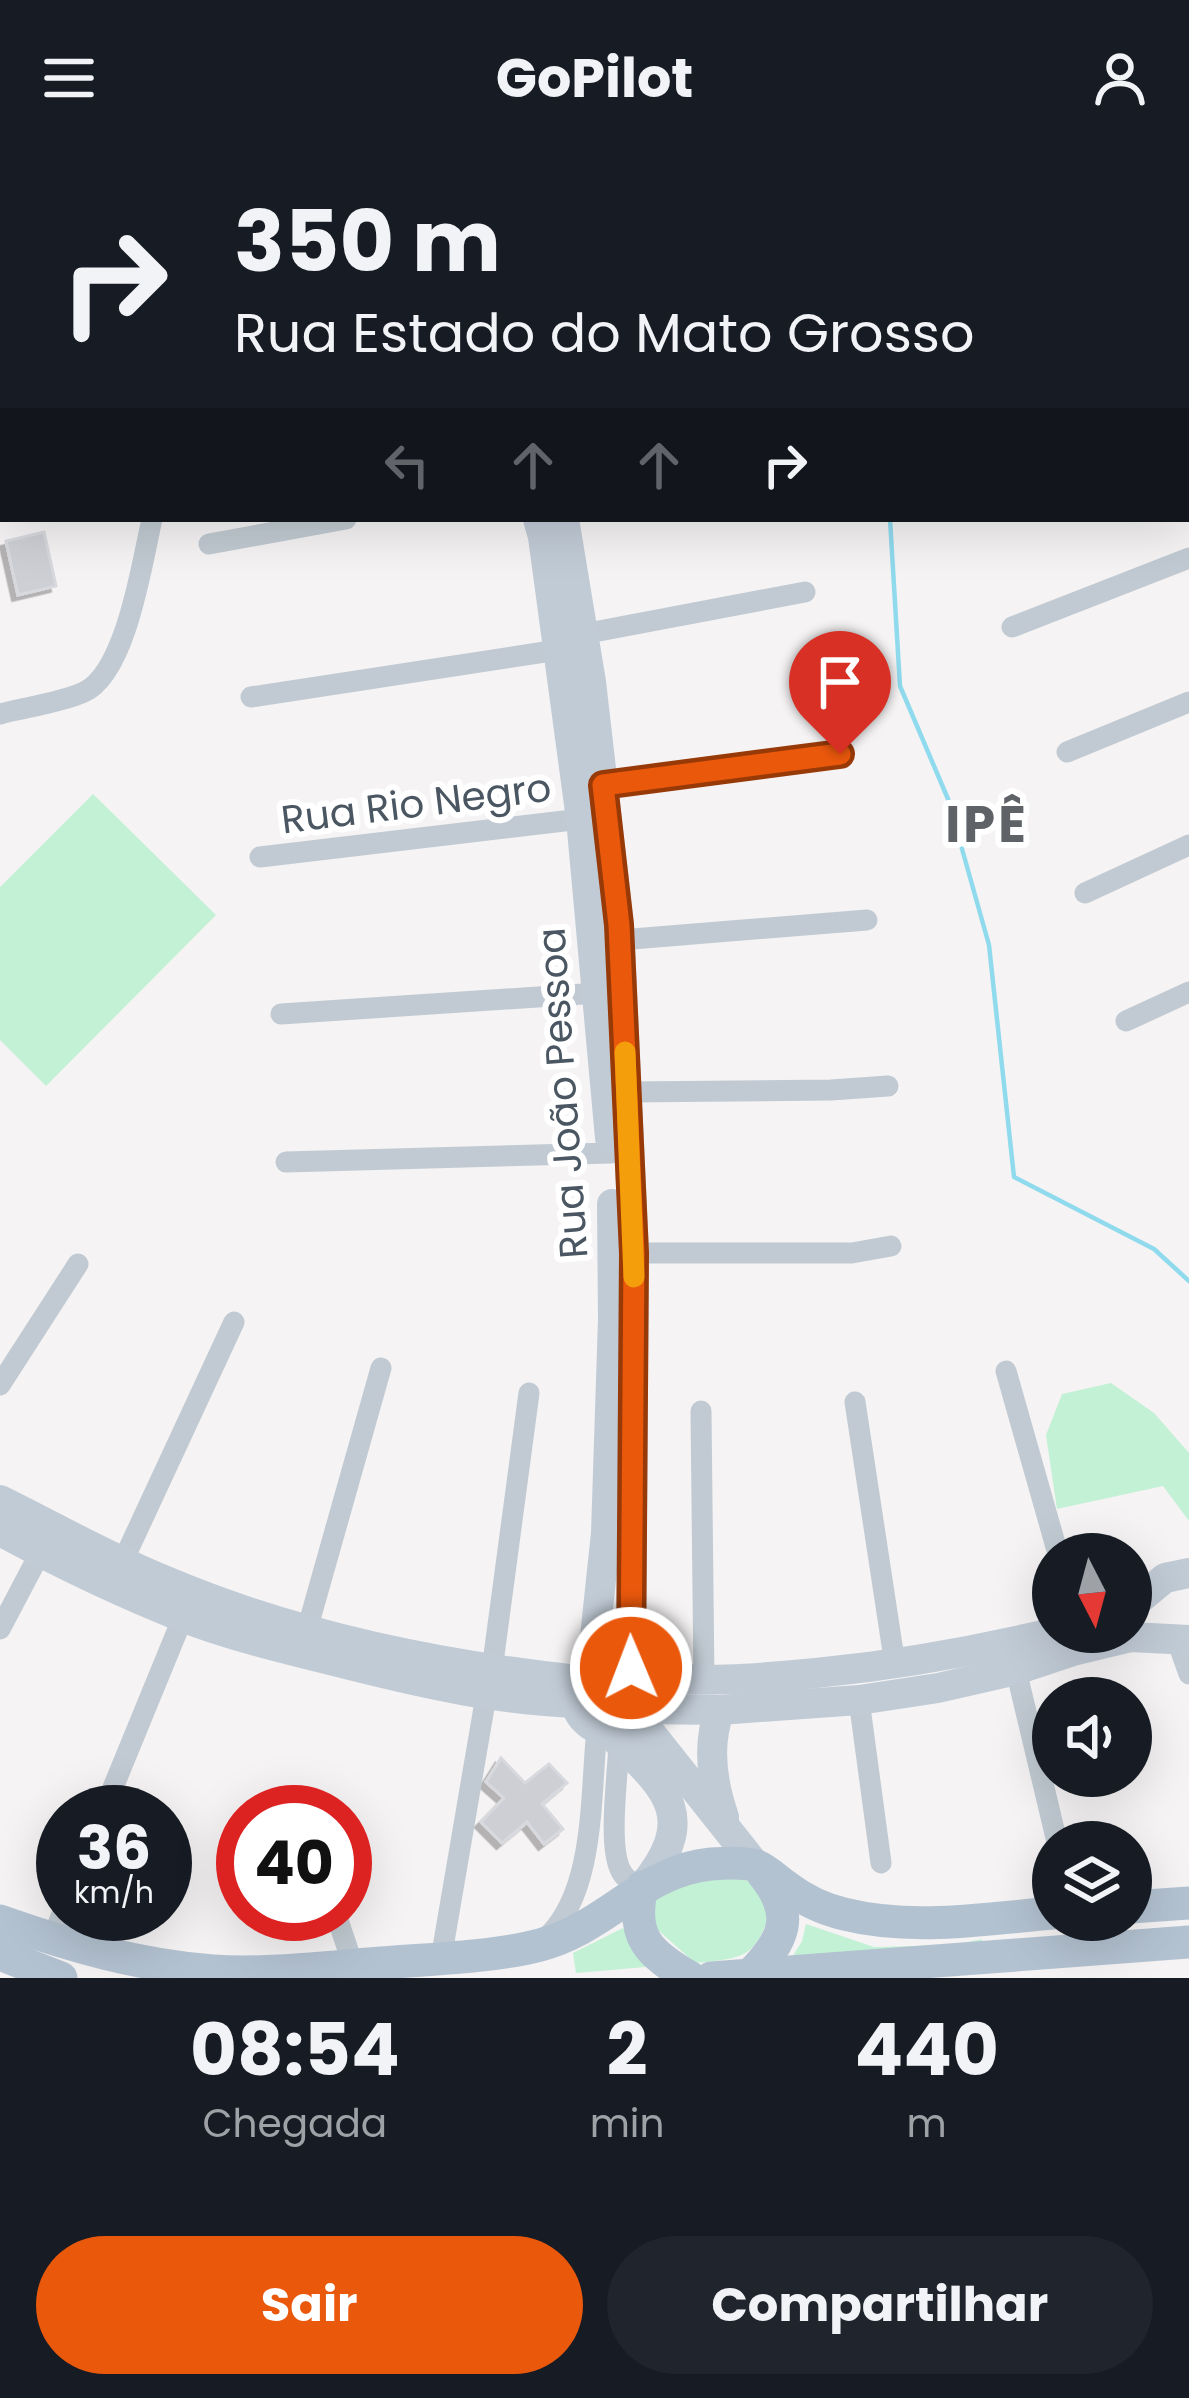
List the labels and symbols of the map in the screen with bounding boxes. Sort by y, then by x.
pin [789,631,891,754]
street label: Rua Rio Negro [278,760,554,847]
district label: IPÊ [945,788,1029,860]
street label: Rua João Pessoa [523,926,601,1260]
north arrow [1032,1533,1152,1653]
position arrow [568,1605,694,1731]
speed limit sign: 40 [216,1785,372,1941]

